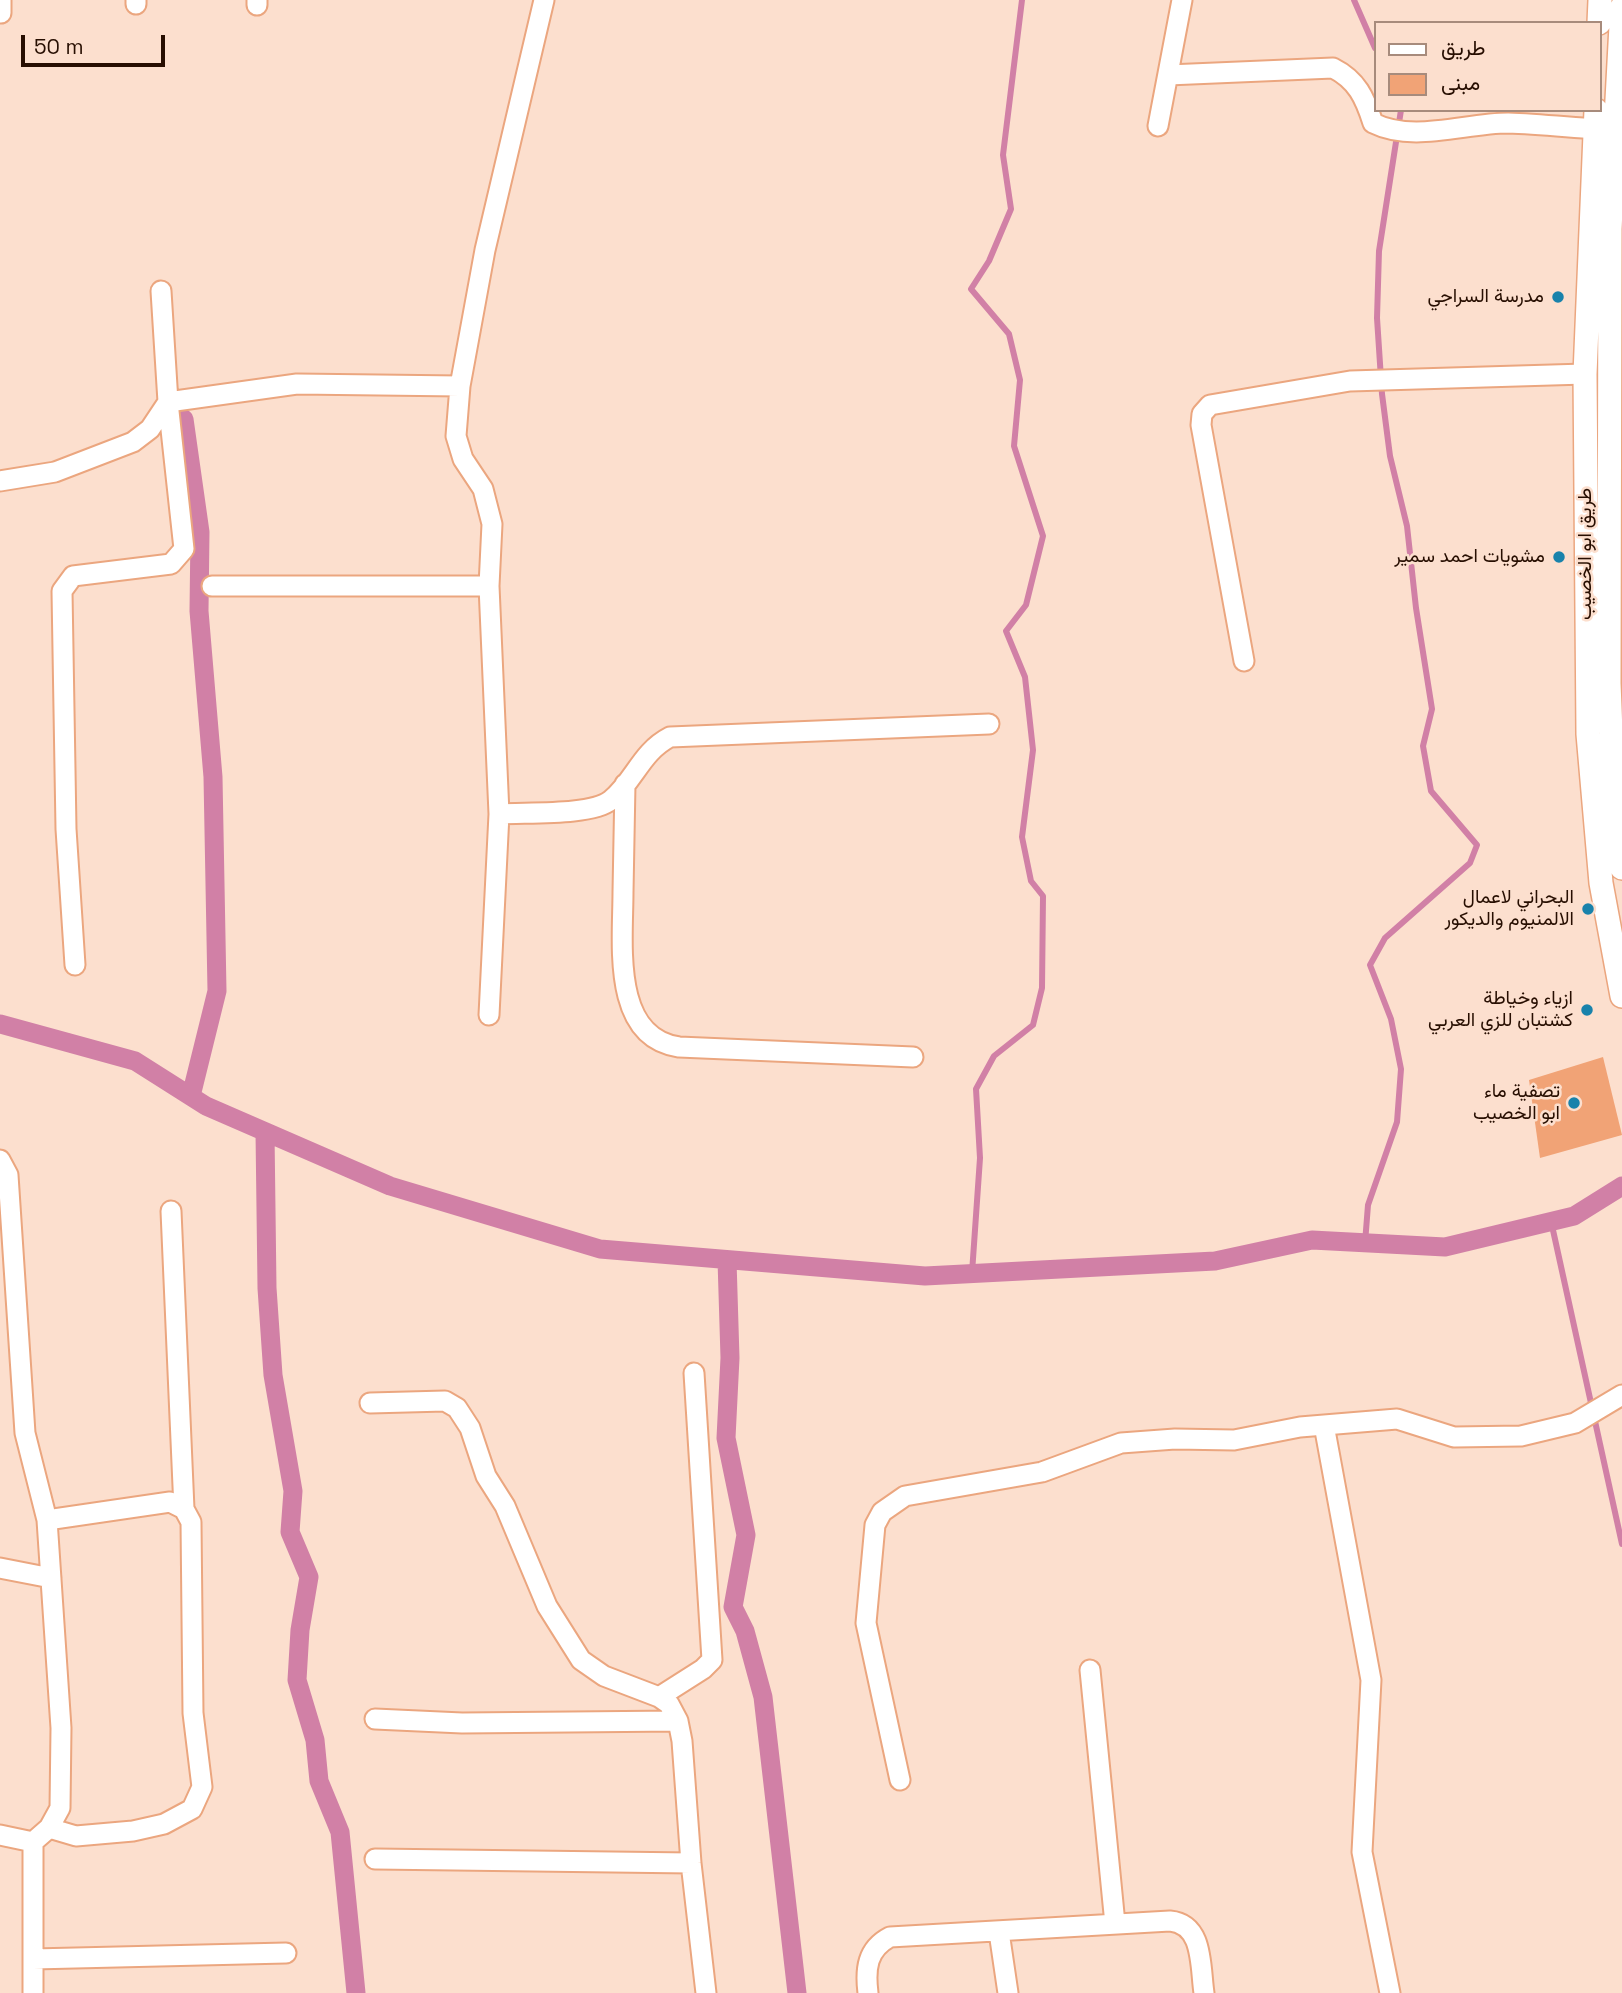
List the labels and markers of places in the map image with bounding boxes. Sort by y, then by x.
place label: مدرسة السراجي [1428,286,1544,308]
marker: مدرسة السراجي [1550,289,1566,305]
place label: مشويات احمد سمير [1394,546,1545,568]
marker: مشويات احمد سمير [1551,549,1567,565]
place label: البحراني لاعمال الالمنيوم والديكور [1444,887,1574,931]
marker: البحراني لاعمال الالمنيوم والديكور [1580,901,1596,917]
place label: ازياء وخياطة كشتبان للزي العربي [1428,988,1573,1032]
marker: ازياء وخياطة كشتبان للزي العربي [1579,1002,1595,1018]
place label: تصفية ماء ابو الخصيب [1473,1081,1560,1125]
marker: تصفية ماء ابو الخصيب [1566,1095,1582,1111]

